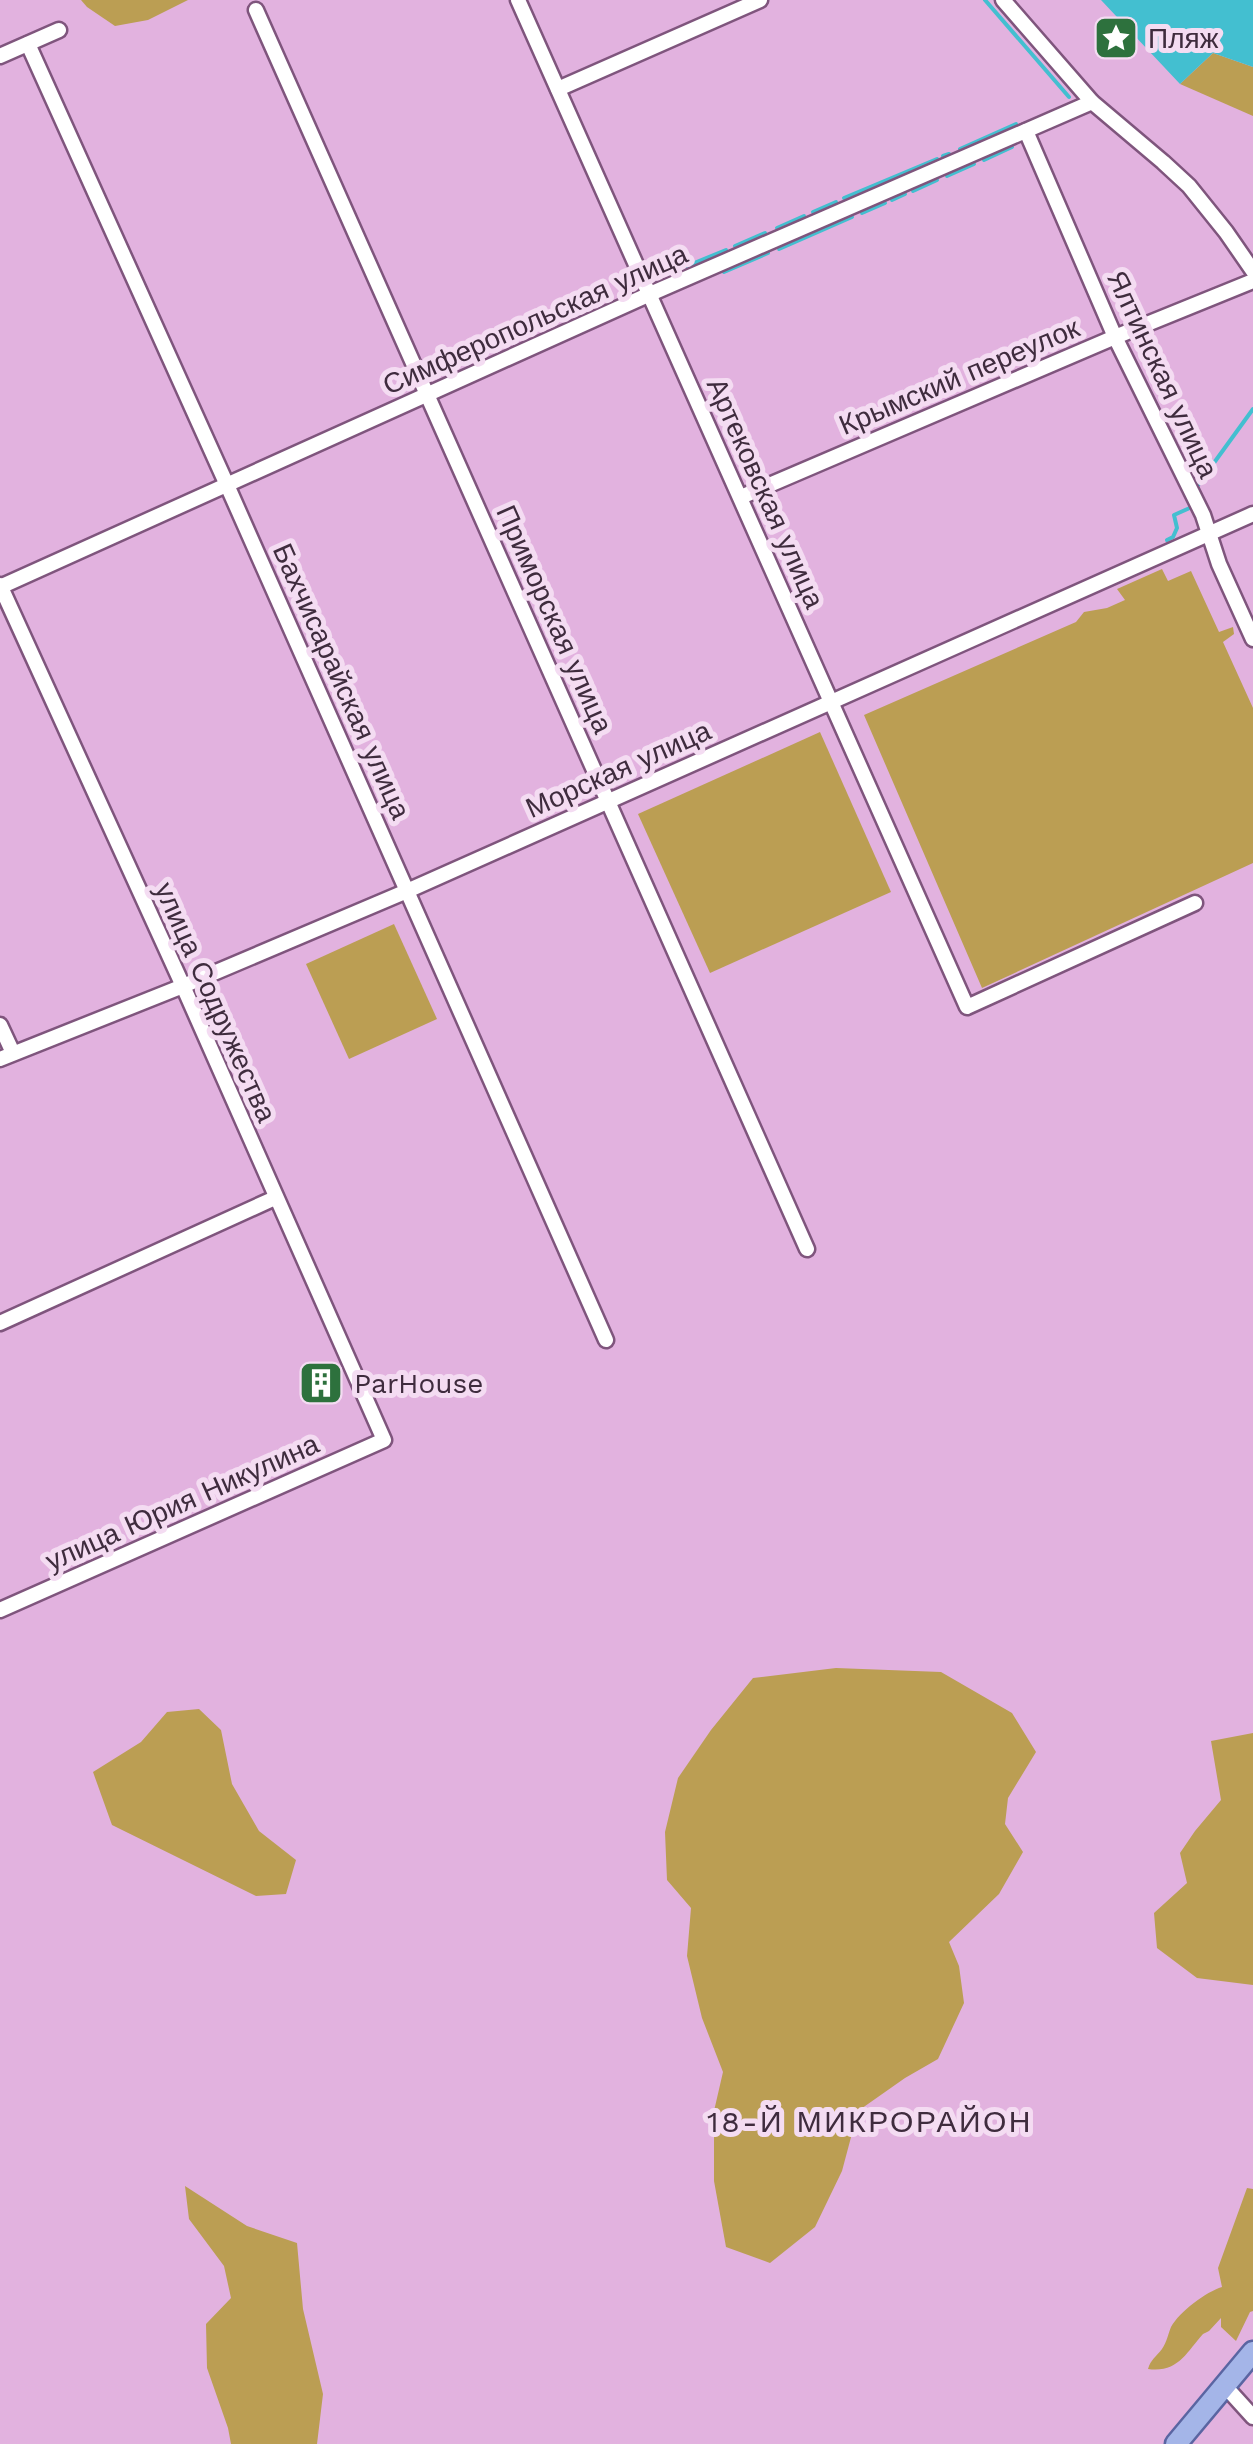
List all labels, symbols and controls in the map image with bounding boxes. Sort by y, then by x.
place icon: Пляж [1093,15,1139,61]
place label: Пляж [1148,22,1219,55]
street label: Симферопольская улица [378,237,693,402]
street label: Ялтинская улица [1100,265,1225,483]
street label: Крымский переулок [834,311,1085,442]
street label: Артековская улица [700,373,831,614]
street label: Приморская улица [489,500,620,739]
street label: Бахчисарайская улица [266,538,417,824]
street label: Морская улица [521,714,716,825]
street label: улица Содружества [148,877,283,1128]
building icon: ParHouse [298,1360,344,1406]
place label: ParHouse [354,1367,483,1400]
street label: улица Юрия Никулина [40,1427,324,1578]
district label: 18-Й МИКРОРАЙОН [707,2104,1033,2139]

